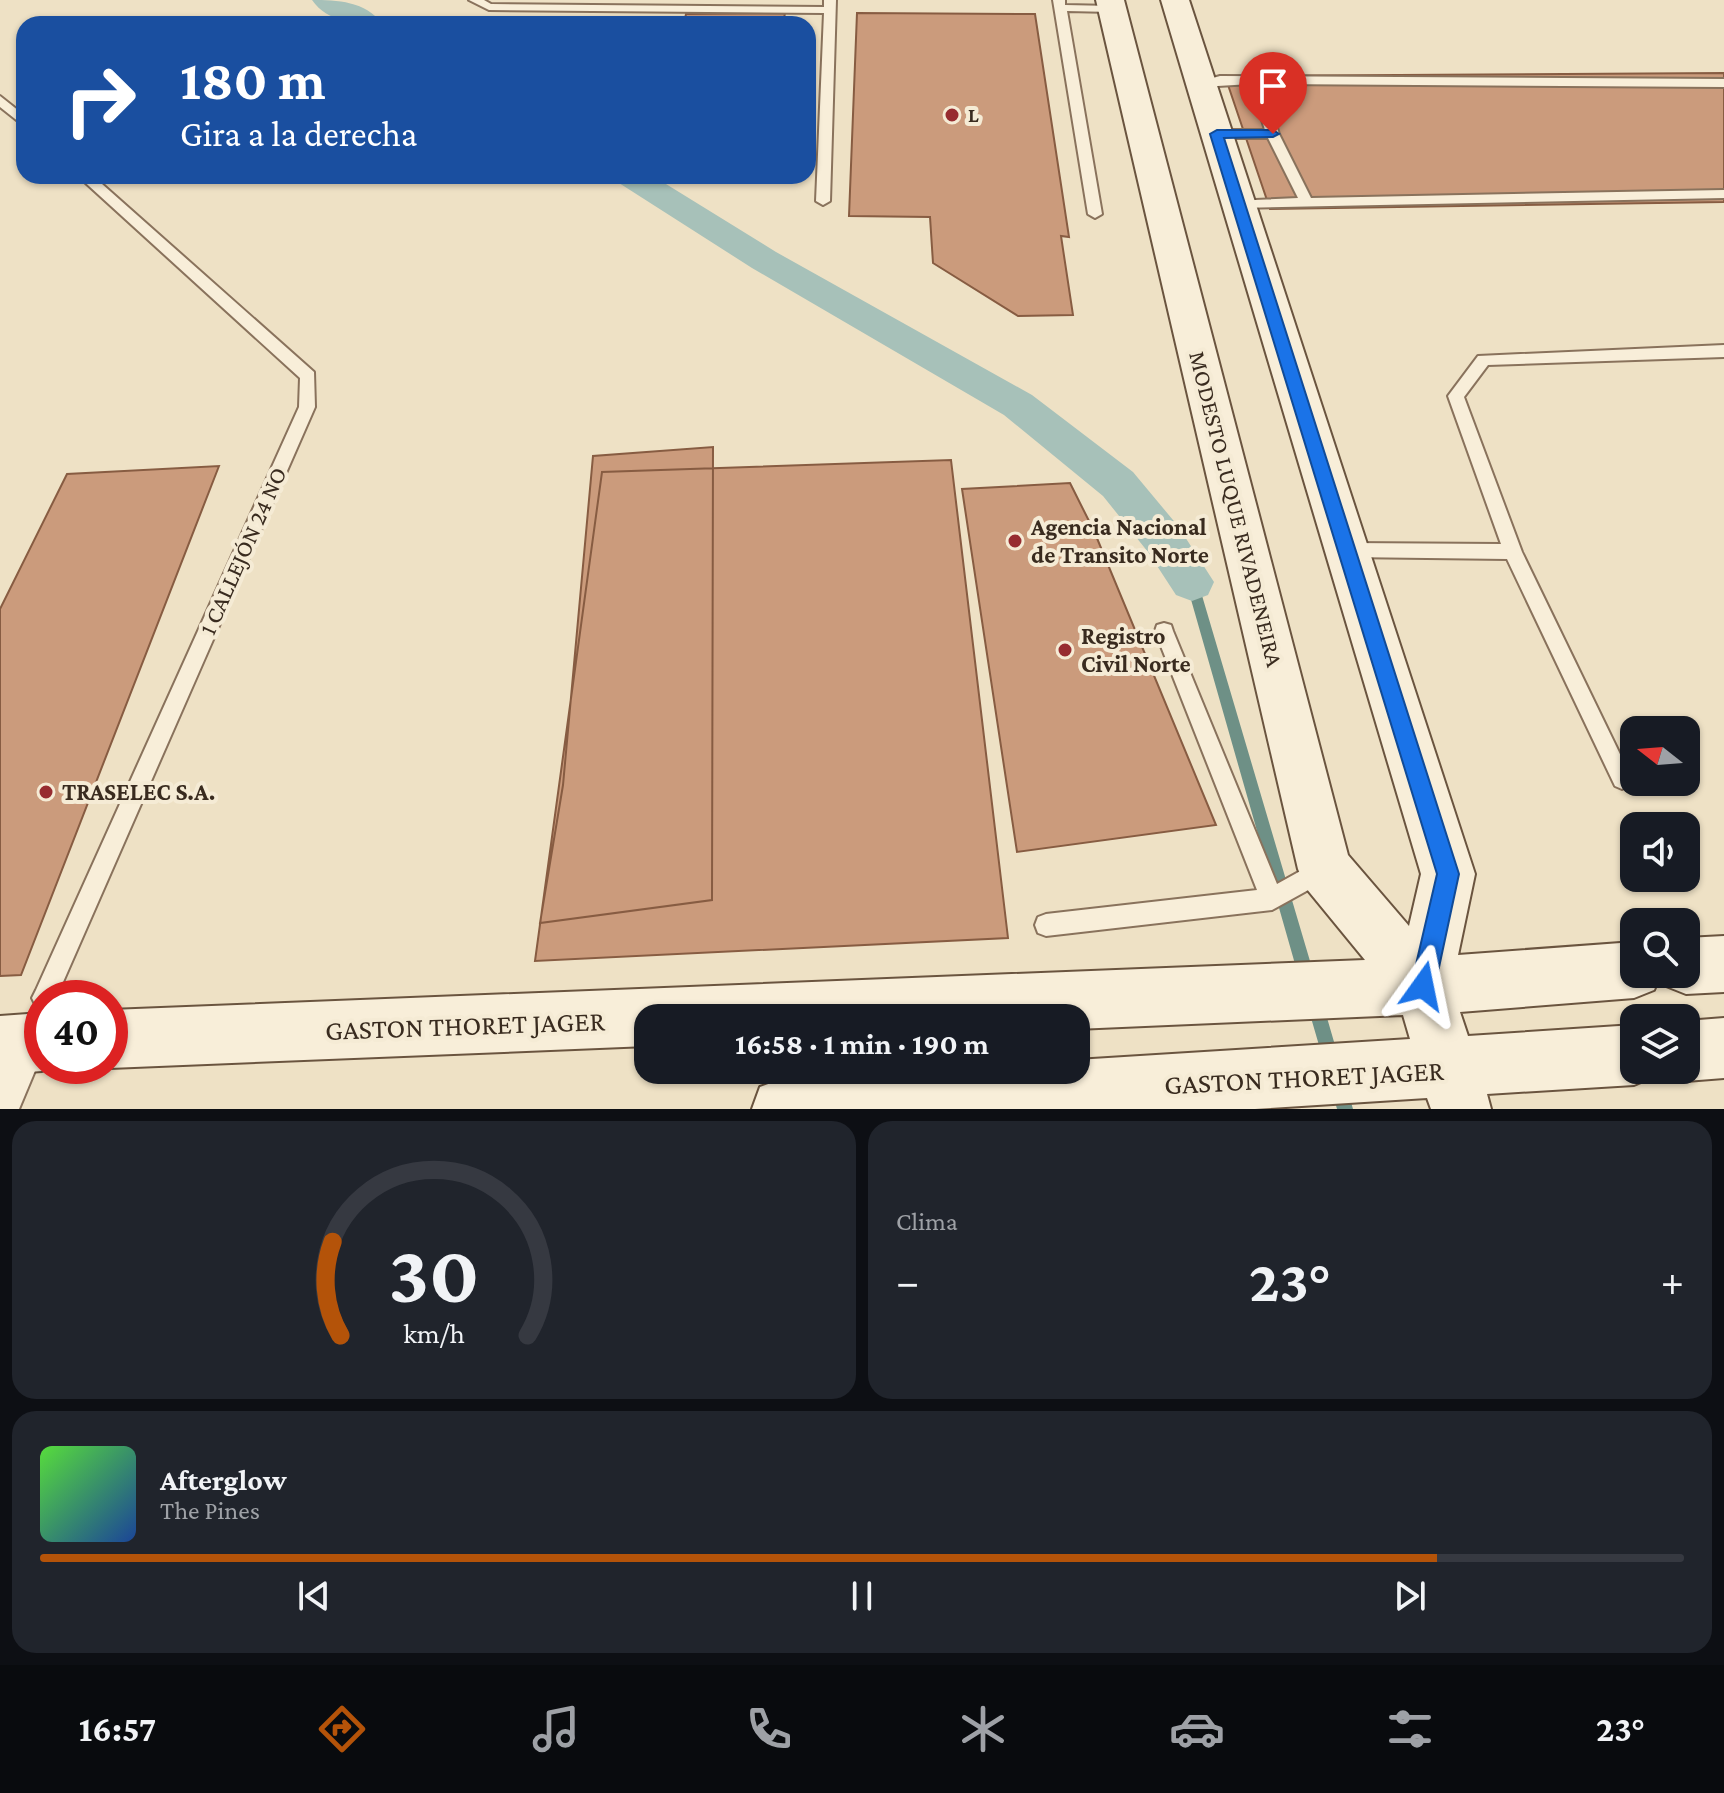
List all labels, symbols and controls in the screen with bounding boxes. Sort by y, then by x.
icon: right [48,48,152,152]
text: 180 m [180,49,326,111]
pin [1239,52,1307,134]
icon: arrive [1251,64,1295,108]
place label: L [968,104,979,126]
marker: L [943,106,961,124]
text: Gira a la derecha [180,114,417,154]
street label: MODESTO LUQUE RIVADENEIRA [1184,348,1289,670]
street label: 1 CALLEJÓN 24 NO [193,463,292,639]
place label: Agencia Nacional de Transito Norte [1030,513,1209,568]
marker: Agencia Nacional de Transito Norte [1006,532,1024,550]
place label: Registro Civil Norte [1081,622,1191,677]
marker: Registro Civil Norte [1056,641,1074,659]
north arrow [1620,716,1700,796]
map controls [1620,716,1700,1084]
place label: TRASELEC S.A. [62,778,215,805]
marker: TRASELEC S.A. [37,783,55,801]
button: sound [1620,812,1700,892]
button: search [1620,908,1700,988]
position arrow [1381,944,1465,1028]
speed limit sign: 40 [24,980,128,1084]
button: layers [1620,1004,1700,1084]
street label: GASTON THORET JAGER [325,1005,606,1046]
text: 16:58 · 1 min · 190 m [735,1027,989,1060]
street label: GASTON THORET JAGER [1163,1055,1445,1100]
text: Clima [896,1207,958,1236]
text: 30 [388,1227,480,1320]
text: 23° [1249,1247,1331,1314]
text: − [896,1257,919,1305]
text: + [1661,1257,1684,1305]
text: km/h [403,1317,465,1349]
text: Afterglow [160,1463,287,1496]
text: The Pines [160,1496,260,1525]
icon: previous [292,1574,336,1618]
icon: pause [840,1574,884,1618]
icon: next [1388,1574,1432,1618]
icon: directions [314,1701,370,1757]
icon: music [528,1701,584,1757]
icon: phone [741,1701,797,1757]
icon: climate [955,1701,1011,1757]
icon: car [1169,1701,1225,1757]
icon: filters [1382,1701,1438,1757]
text: 16:57 [79,1709,156,1749]
text: 23° [1596,1709,1645,1749]

